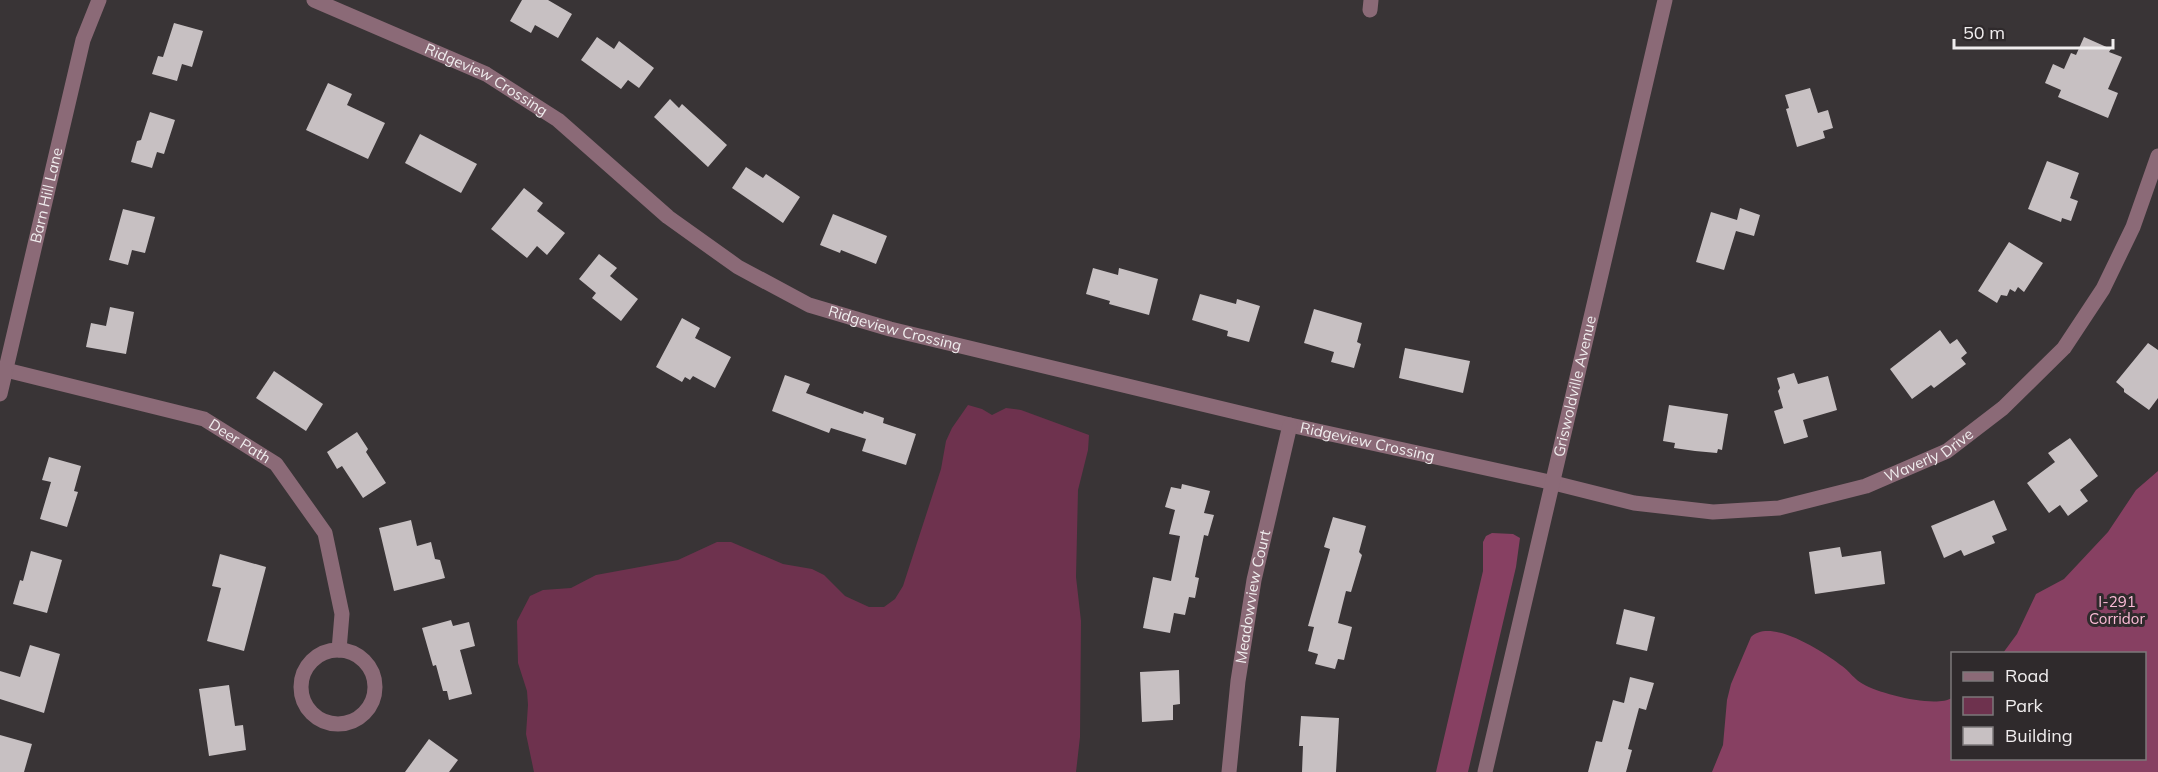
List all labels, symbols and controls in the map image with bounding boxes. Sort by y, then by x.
scale bar [1954,12,2113,50]
text: 50 m [1963,21,2005,44]
street label: Ridgeview Crossing [422,39,552,120]
street label: Barn Hill Lane [26,146,66,245]
street label: Ridgeview Crossing [826,301,964,355]
street label: Griswoldville Avenue [1549,314,1600,459]
street label: Deer Path [205,414,274,467]
street label: Ridgeview Crossing [1298,418,1437,466]
street label: Waverly Drive [1881,424,1977,486]
street label: Meadowview Court [1231,528,1274,665]
park label: I-291 Corridor [2089,592,2145,628]
legend [1951,652,2146,760]
text: Road [2005,664,2049,687]
text: Park [2005,694,2044,717]
text: Building [2005,724,2073,747]

